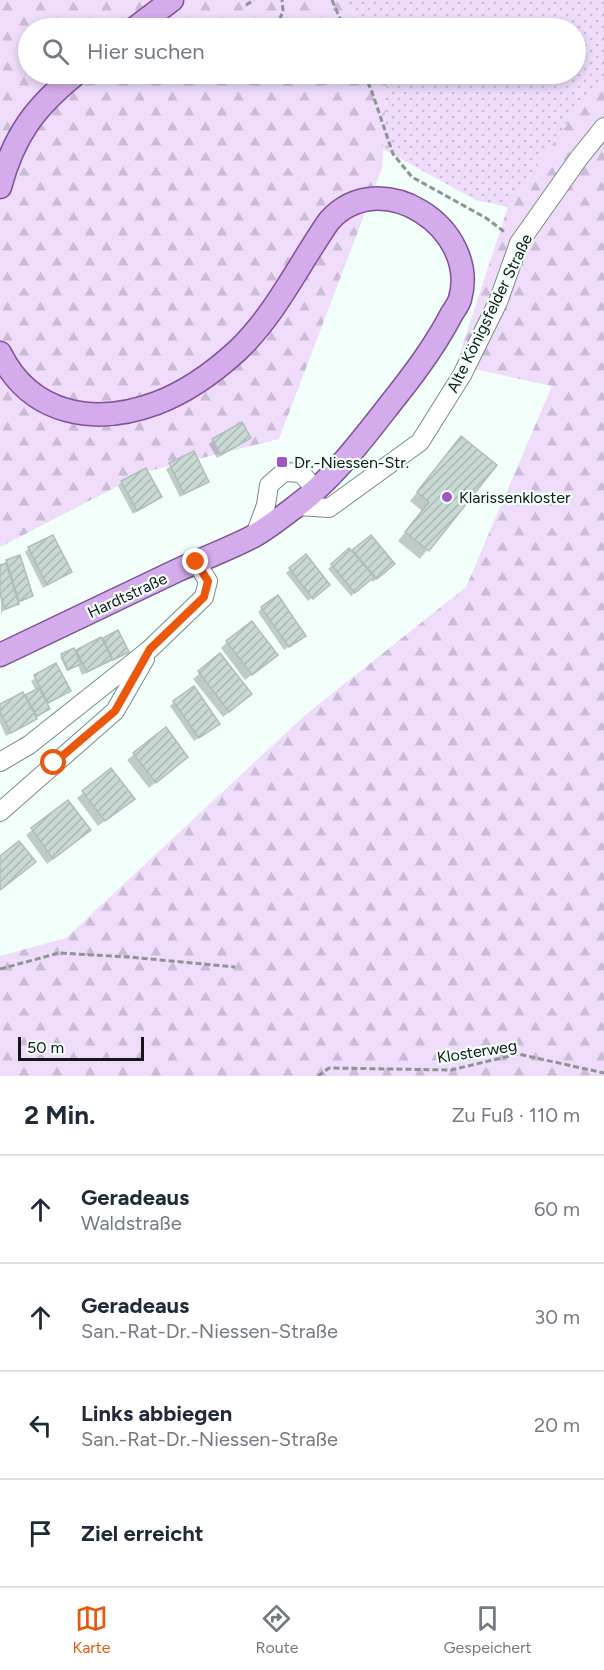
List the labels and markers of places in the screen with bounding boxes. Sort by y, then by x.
place label: Dr.-Niessen-Str. [294,453,409,472]
marker: Dr.-Niessen-Str. [275,455,289,469]
place label: Klarissenkloster [459,488,571,507]
marker: Klarissenkloster [440,490,454,504]

